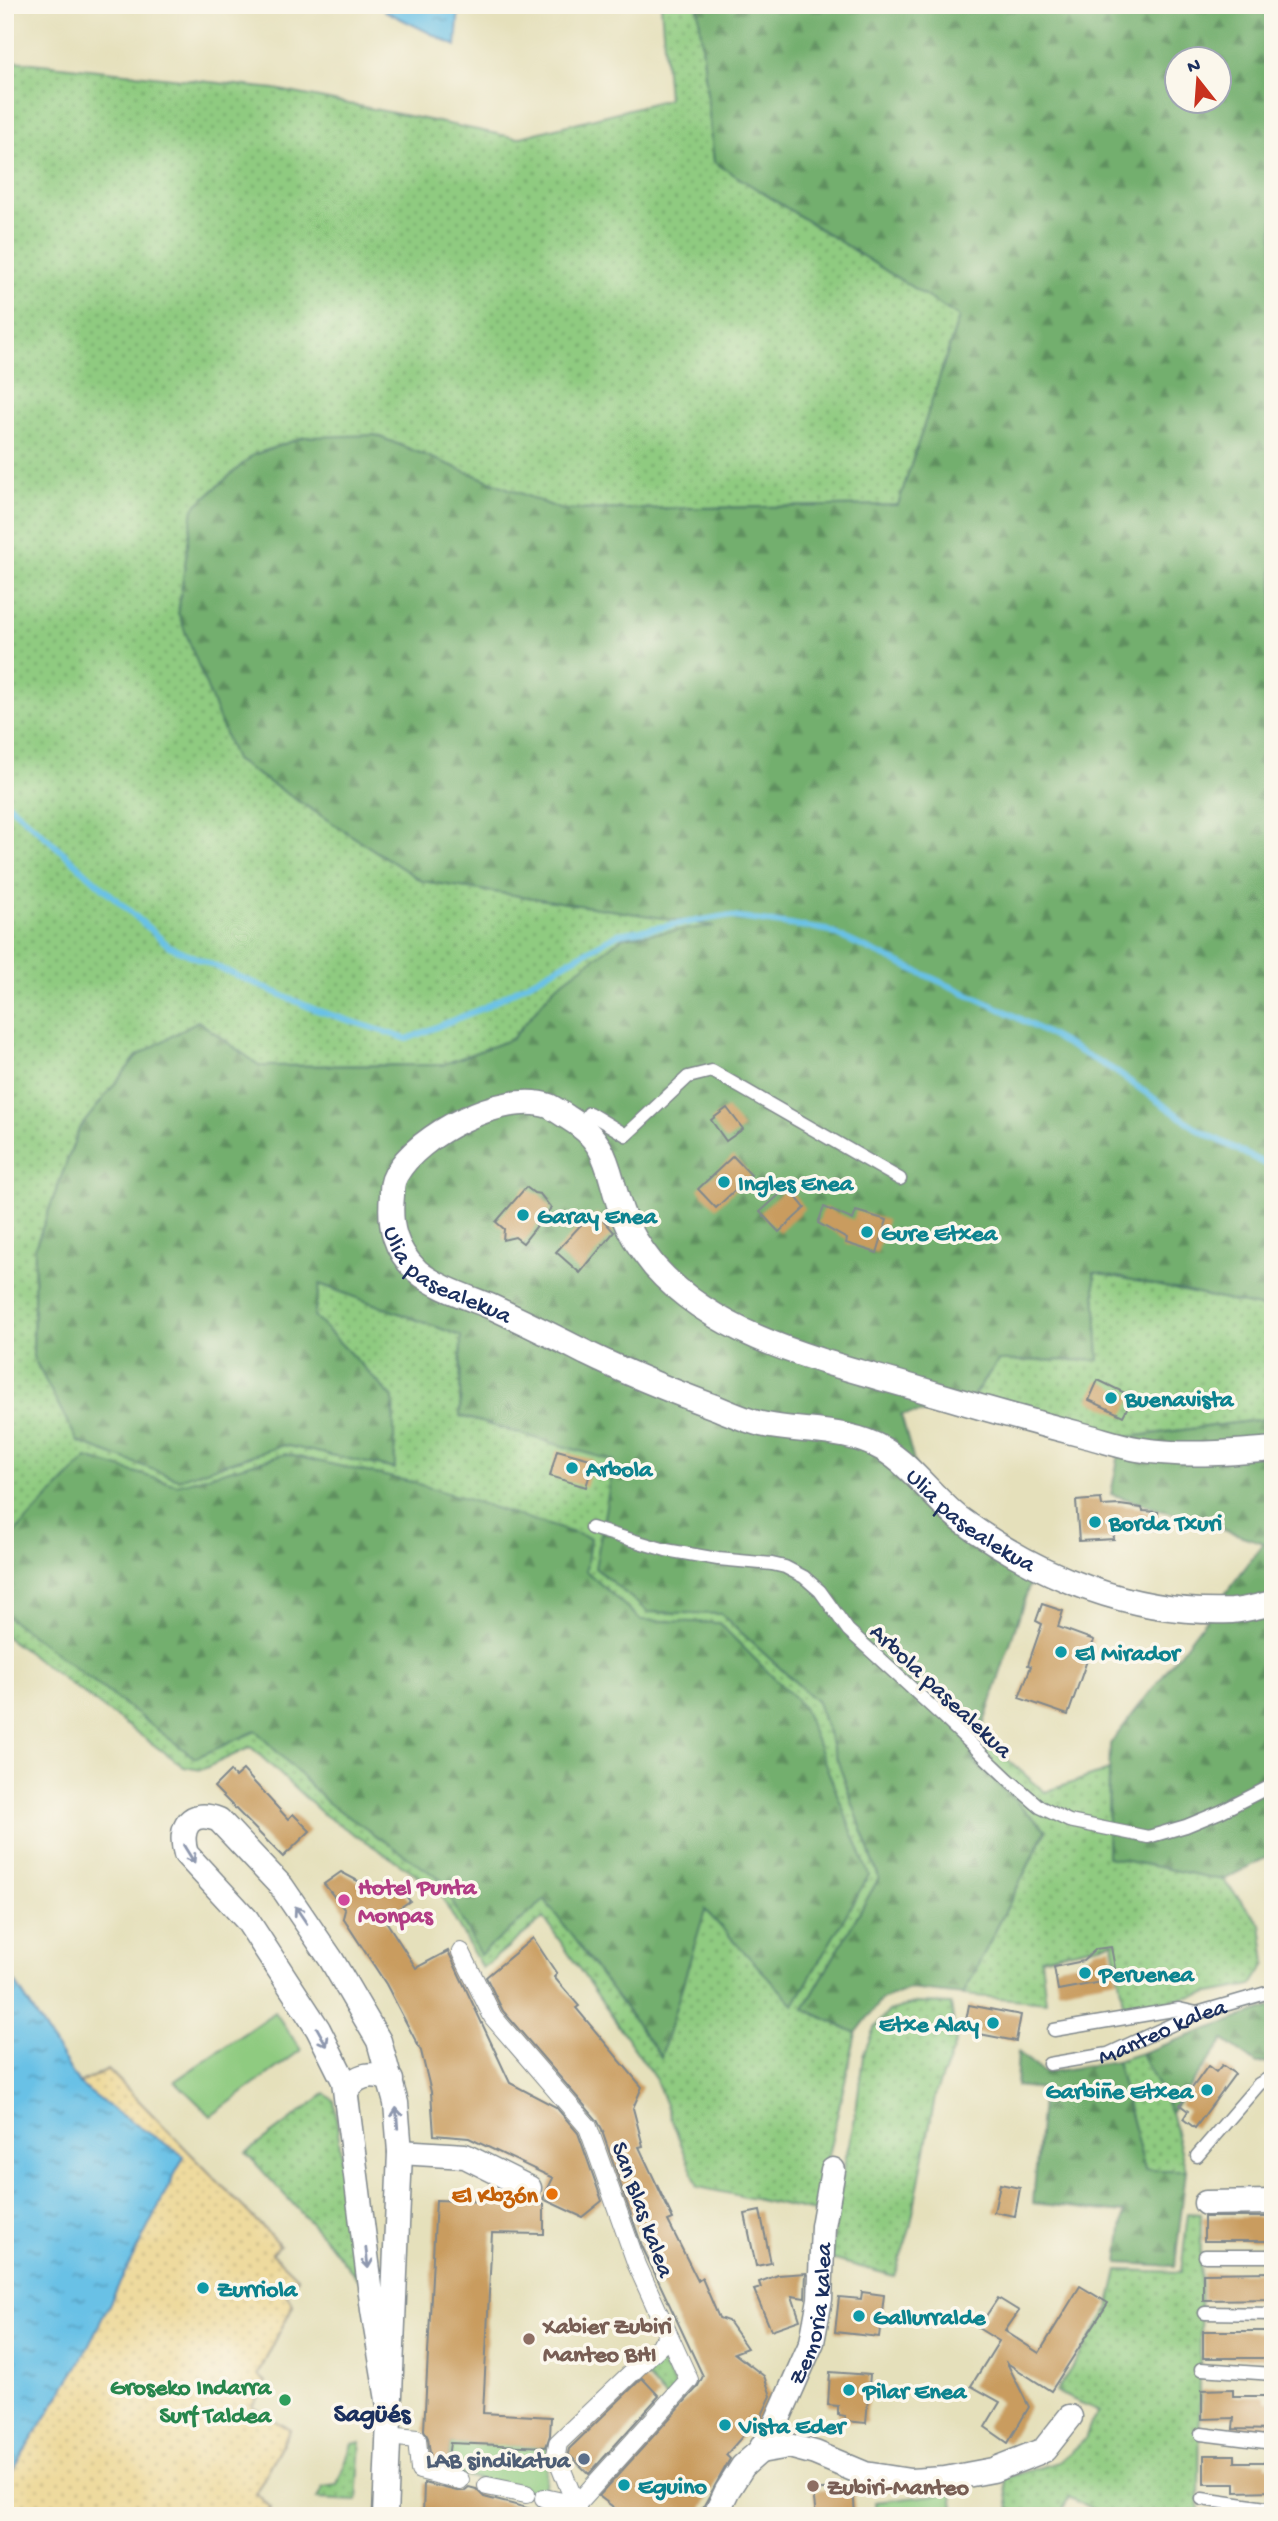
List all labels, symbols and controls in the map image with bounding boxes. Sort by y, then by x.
north arrow [1162,46,1232,116]
text: N [1185,54,1203,80]
place label: Ingles Enea [738,1171,855,1200]
marker: Ingles Enea [716,1174,732,1190]
place label: Garay Enea [537,1204,659,1233]
marker: Garay Enea [515,1207,531,1223]
place label: Gure Etxea [881,1221,999,1250]
street label: Ulia pasealekua [375,1224,516,1332]
marker: Gure Etxea [859,1224,875,1240]
place label: Buenavista [1124,1387,1235,1416]
marker: Buenavista [1103,1390,1119,1406]
place label: Arbola [585,1457,654,1486]
marker: Arbola [564,1460,580,1476]
street label: Ulia pasealekua [898,1463,1040,1581]
place label: Borda Txuri [1108,1511,1222,1540]
marker: Borda Txuri [1087,1514,1103,1530]
street label: Arbola pasealekua [862,1619,1018,1767]
place label: El Mirador [1075,1641,1182,1670]
marker: El Mirador [1053,1644,1069,1660]
one-way arrow [182,1844,197,1863]
place label: Hotel Punta Monpas [358,1875,478,1932]
marker: Hotel Punta Monpas [336,1892,352,1908]
one-way arrow [294,1906,308,1925]
place label: Peruenea [1097,1962,1196,1991]
marker: Peruenea [1077,1965,1093,1981]
street label: Manteo kalea [1097,1994,1231,2073]
place label: Etxe Alay [879,2012,979,2041]
marker: Etxe Alay [985,2015,1001,2031]
one-way arrow [315,2027,329,2047]
place label: Garbiñe Etxea [1046,2079,1195,2108]
marker: Garbiñe Etxea [1199,2082,1215,2098]
one-way arrow [391,2106,404,2129]
street label: San Blas kalea [603,2139,679,2282]
place label: El Kbzón [452,2183,539,2212]
marker: El Kbzón [544,2186,560,2202]
street label: Zemoria kalea [784,2241,840,2390]
one-way arrow [360,2246,373,2269]
place label: Zurriola [217,2277,299,2306]
marker: Zurriola [195,2280,211,2296]
place label: Gallurralde [873,2305,987,2334]
marker: Gallurralde [851,2308,867,2324]
place label: Xabier Zubiri Manteo BHI [542,2314,672,2371]
marker: Xabier Zubiri Manteo BHI [521,2331,537,2347]
place label: Groseko Indarra Surf Taldea [110,2375,273,2432]
place label: Pilar Enea [861,2379,968,2408]
marker: Pilar Enea [841,2382,857,2398]
marker: Groseko Indarra Surf Taldea [277,2392,293,2408]
district label: Sagüés [334,2401,412,2432]
place label: Vista Eder [738,2414,848,2443]
marker: Vista Eder [717,2417,733,2433]
place label: LAB sindikatua [426,2448,572,2477]
marker: LAB sindikatua [576,2451,592,2467]
place label: Eguino [638,2474,707,2503]
place label: Zubiri-Manteo [827,2475,969,2504]
marker: Eguino [616,2477,632,2493]
marker: Zubiri-Manteo [805,2478,821,2494]

